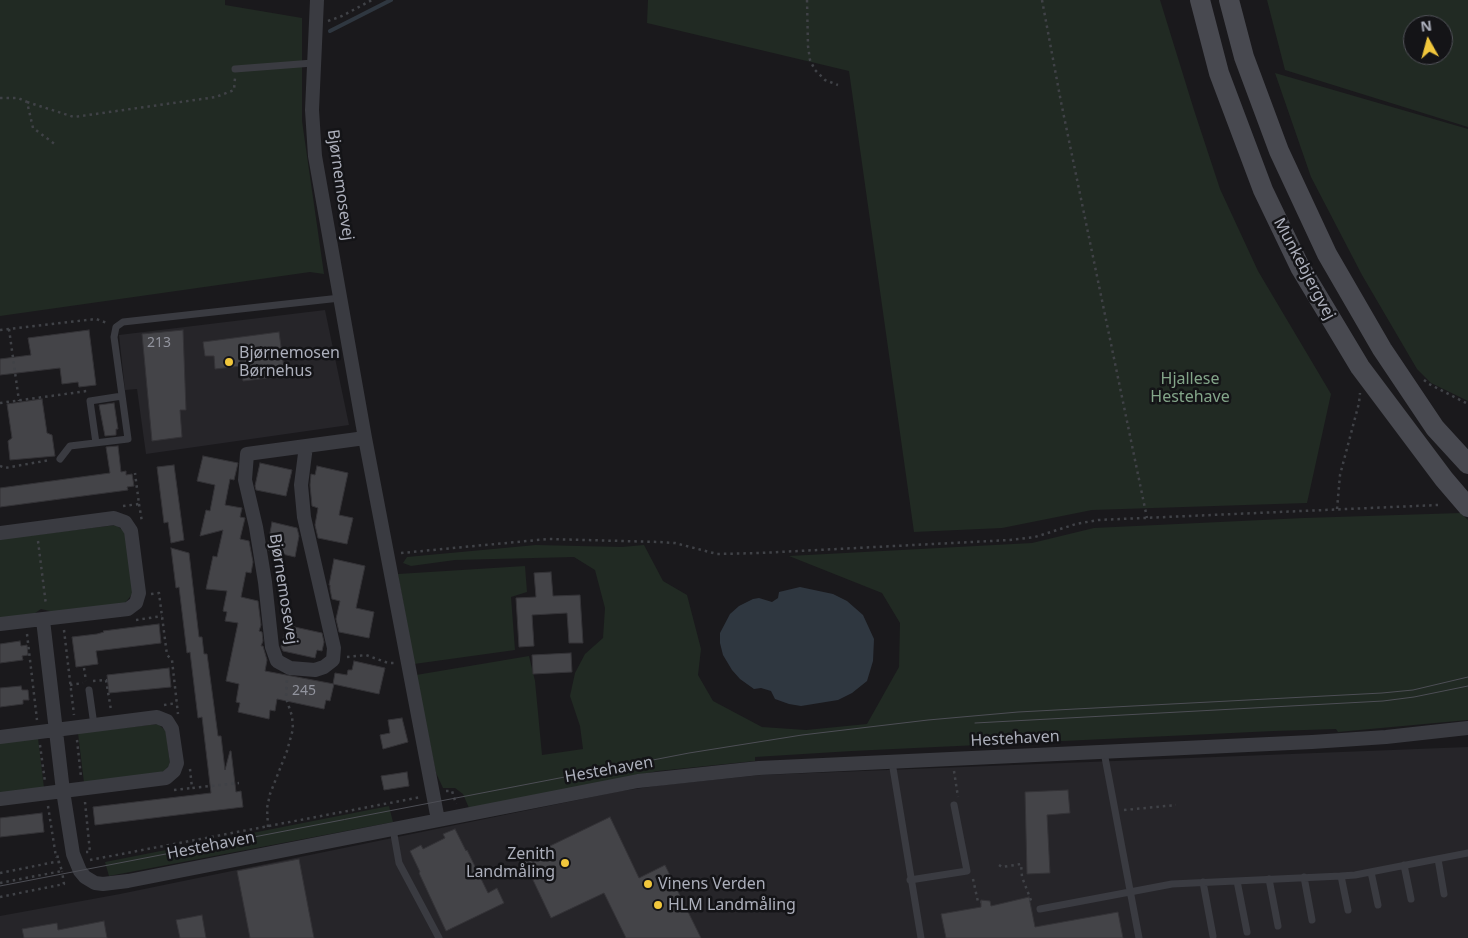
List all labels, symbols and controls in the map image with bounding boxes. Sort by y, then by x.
north arrow [1403,15,1453,65]
text: N [1419,15,1433,36]
street label: Bjørnemosevej [323,128,357,242]
street label: Munkebjergvej [1269,215,1339,323]
house number: 213 [147,335,171,351]
place label: Bjørnemosen Børnehus [239,343,340,381]
marker: Bjørnemosen Børnehus [223,356,235,368]
park label: Hjallese Hestehave [1150,369,1230,407]
street label: Bjørnemosevej [265,532,301,646]
house number: 245 [292,683,316,699]
street label: Hestehaven [970,727,1060,751]
street label: Hestehaven [563,753,655,787]
street label: Hestehaven [165,828,257,864]
place label: Zenith Landmåling [466,844,555,882]
marker: Zenith Landmåling [559,857,571,869]
place label: Vinens Verden [658,874,766,894]
marker: Vinens Verden [642,878,654,890]
place label: HLM Landmåling [668,895,796,915]
marker: HLM Landmåling [652,899,664,911]

